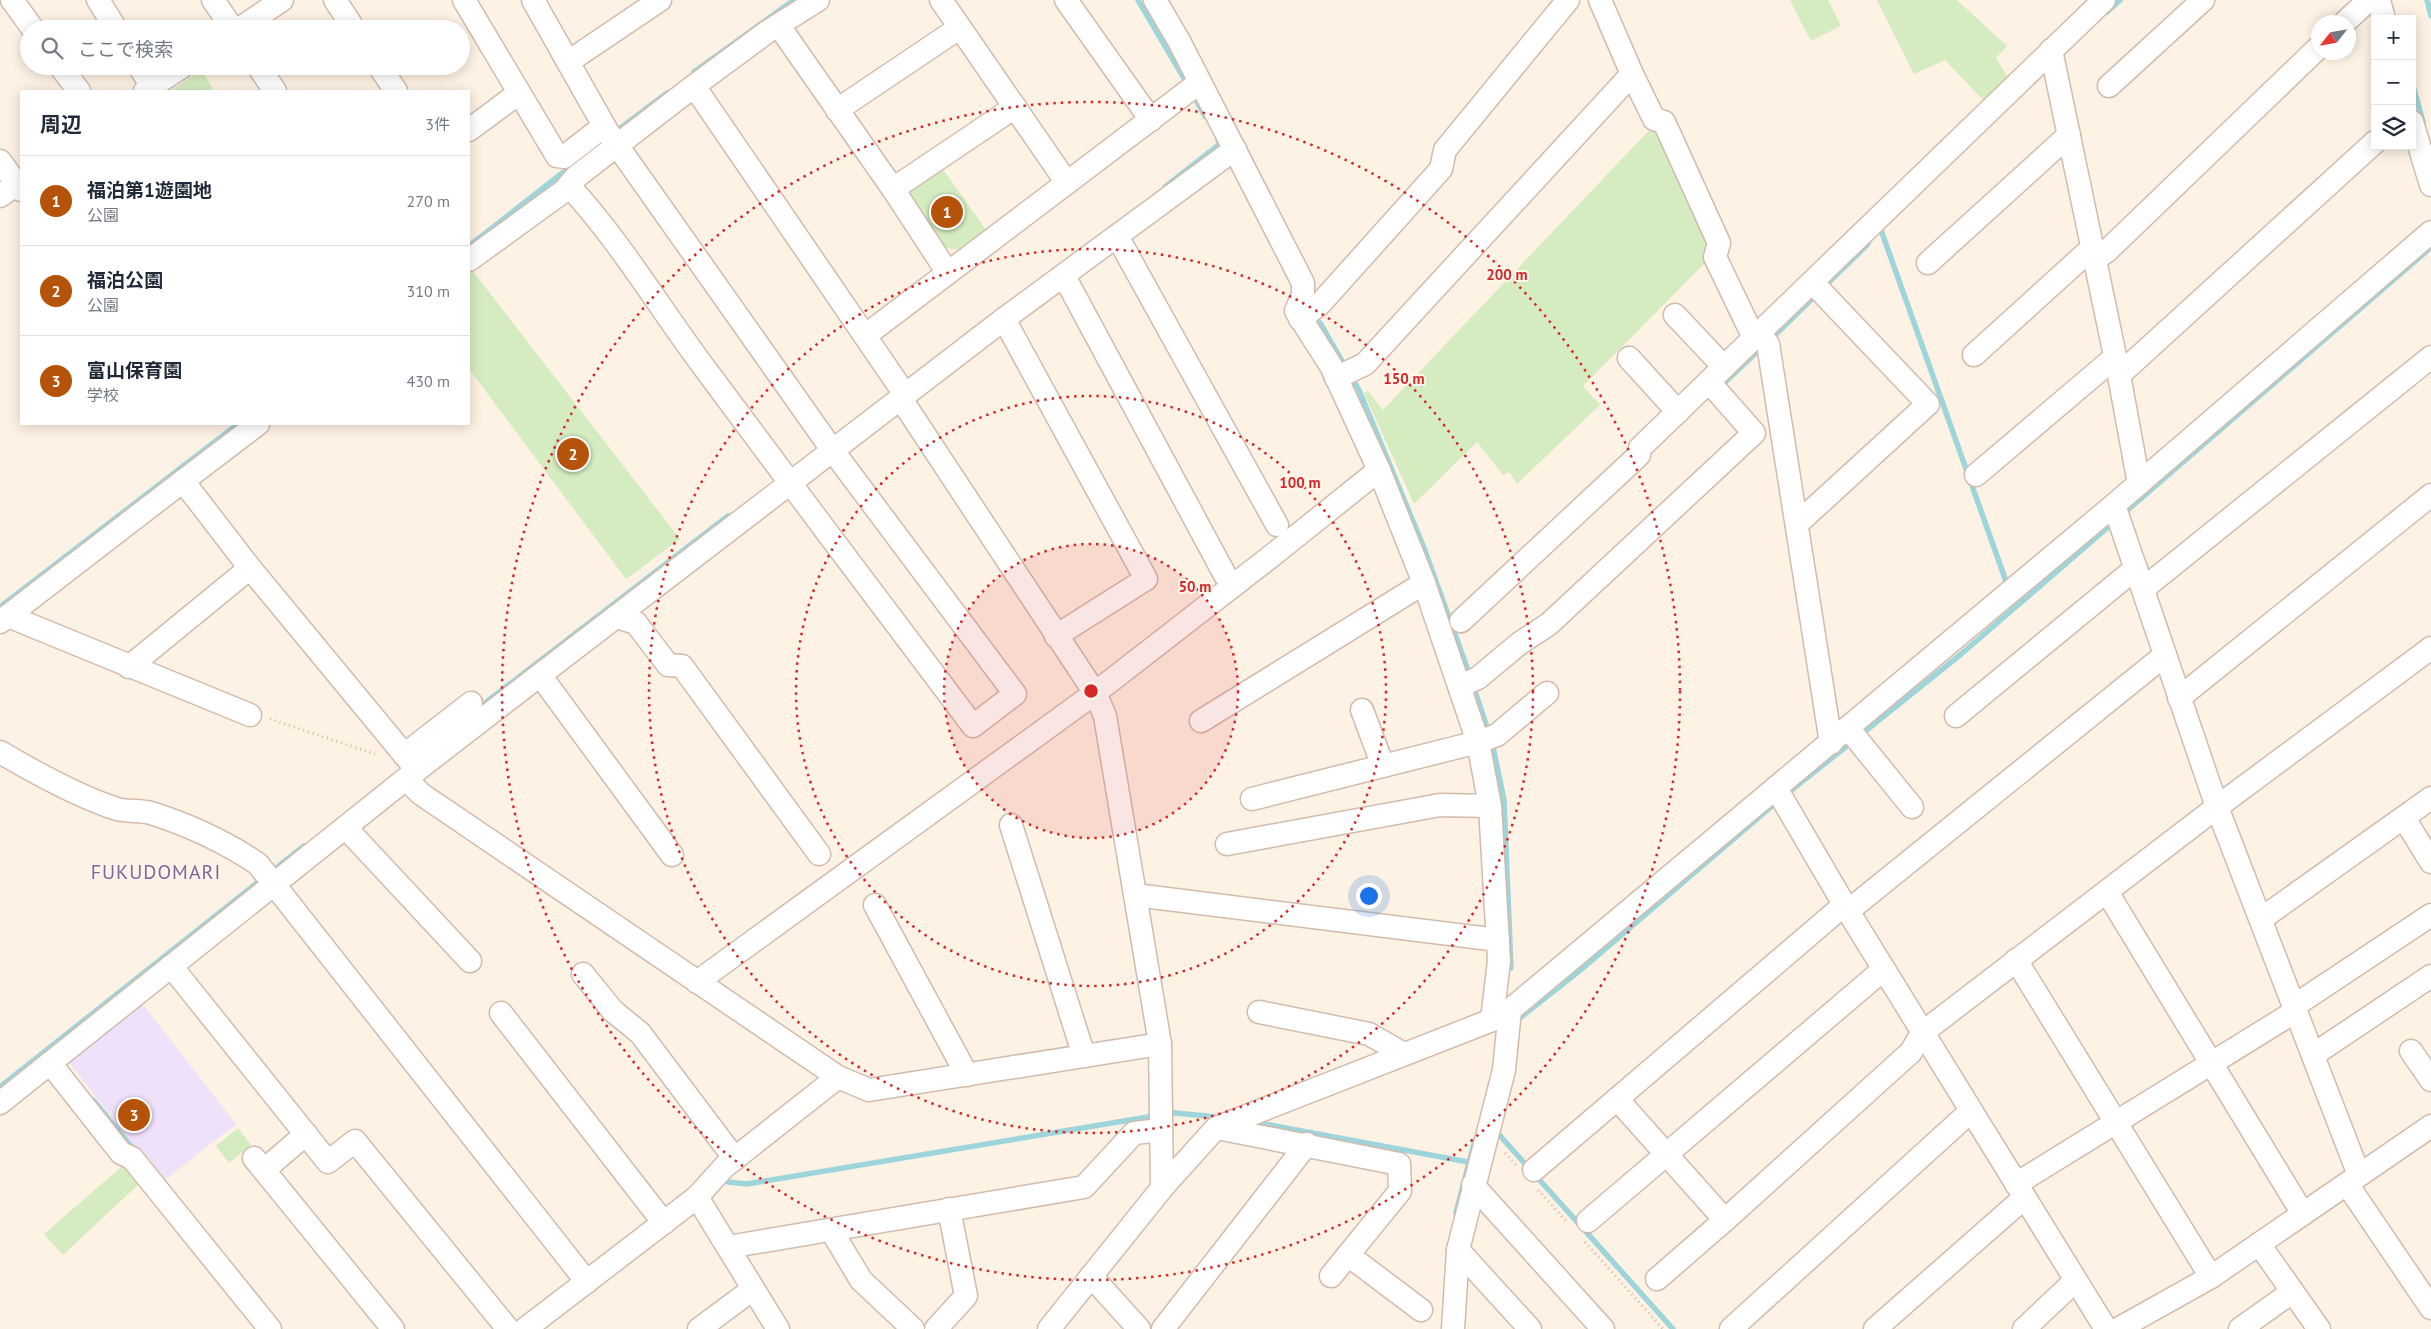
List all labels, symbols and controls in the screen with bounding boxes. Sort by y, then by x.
north arrow [2311,15,2356,60]
map controls [2371,15,2416,150]
button: + [2371,15,2416,60]
search box [20,20,470,75]
icon: search [38,34,66,62]
text: ここで検索 [78,37,173,61]
button: − [2371,60,2416,105]
button: layers [2371,105,2416,150]
text: 周辺 [40,111,82,138]
text: 3件 [425,114,450,134]
text: 福泊第1遊園地 [87,178,212,202]
text: 1 [51,191,61,211]
text: 270 m [407,191,450,211]
pin: 1 [931,193,963,231]
text: 公園 [87,205,119,225]
text: 200 m [1486,265,1528,284]
text: 福泊公園 [87,268,163,292]
text: 2 [51,281,61,301]
text: 310 m [407,281,450,301]
text: 公園 [87,295,119,315]
text: 富山保育園 [87,358,182,382]
text: 150 m [1383,369,1425,388]
text: 3 [51,371,61,391]
text: 430 m [407,371,450,391]
text: 学校 [87,385,119,405]
pin: 2 [557,435,589,473]
text: 100 m [1279,473,1321,492]
text: 50 m [1179,577,1211,596]
centre of rings [1082,682,1100,700]
district label: FUKUDOMARI [91,859,221,885]
your location [1356,883,1382,909]
pin: 3 [118,1096,150,1134]

